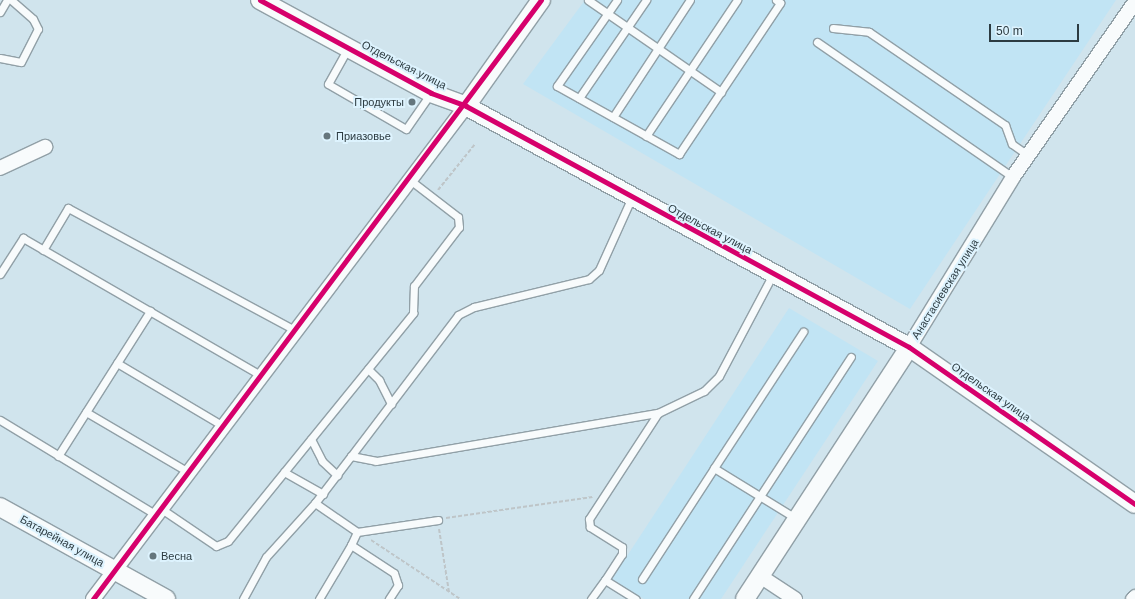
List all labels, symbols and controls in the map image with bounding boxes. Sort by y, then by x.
scale bar [991,16,1081,42]
text: 50 m [996,24,1023,38]
street label: Отдельская улица [359,38,449,92]
place label: Продукты [354,95,404,109]
marker: Продукты [407,97,417,107]
place label: Приазовье [336,129,391,143]
marker: Приазовье [321,130,333,142]
street label: Отдельская улица [666,201,754,257]
street label: Анастасиевская улица [909,237,981,341]
street label: Отдельская улица [949,360,1033,424]
street label: Батарейная улица [18,512,106,570]
place label: Весна [161,549,192,563]
marker: Весна [148,551,158,561]

